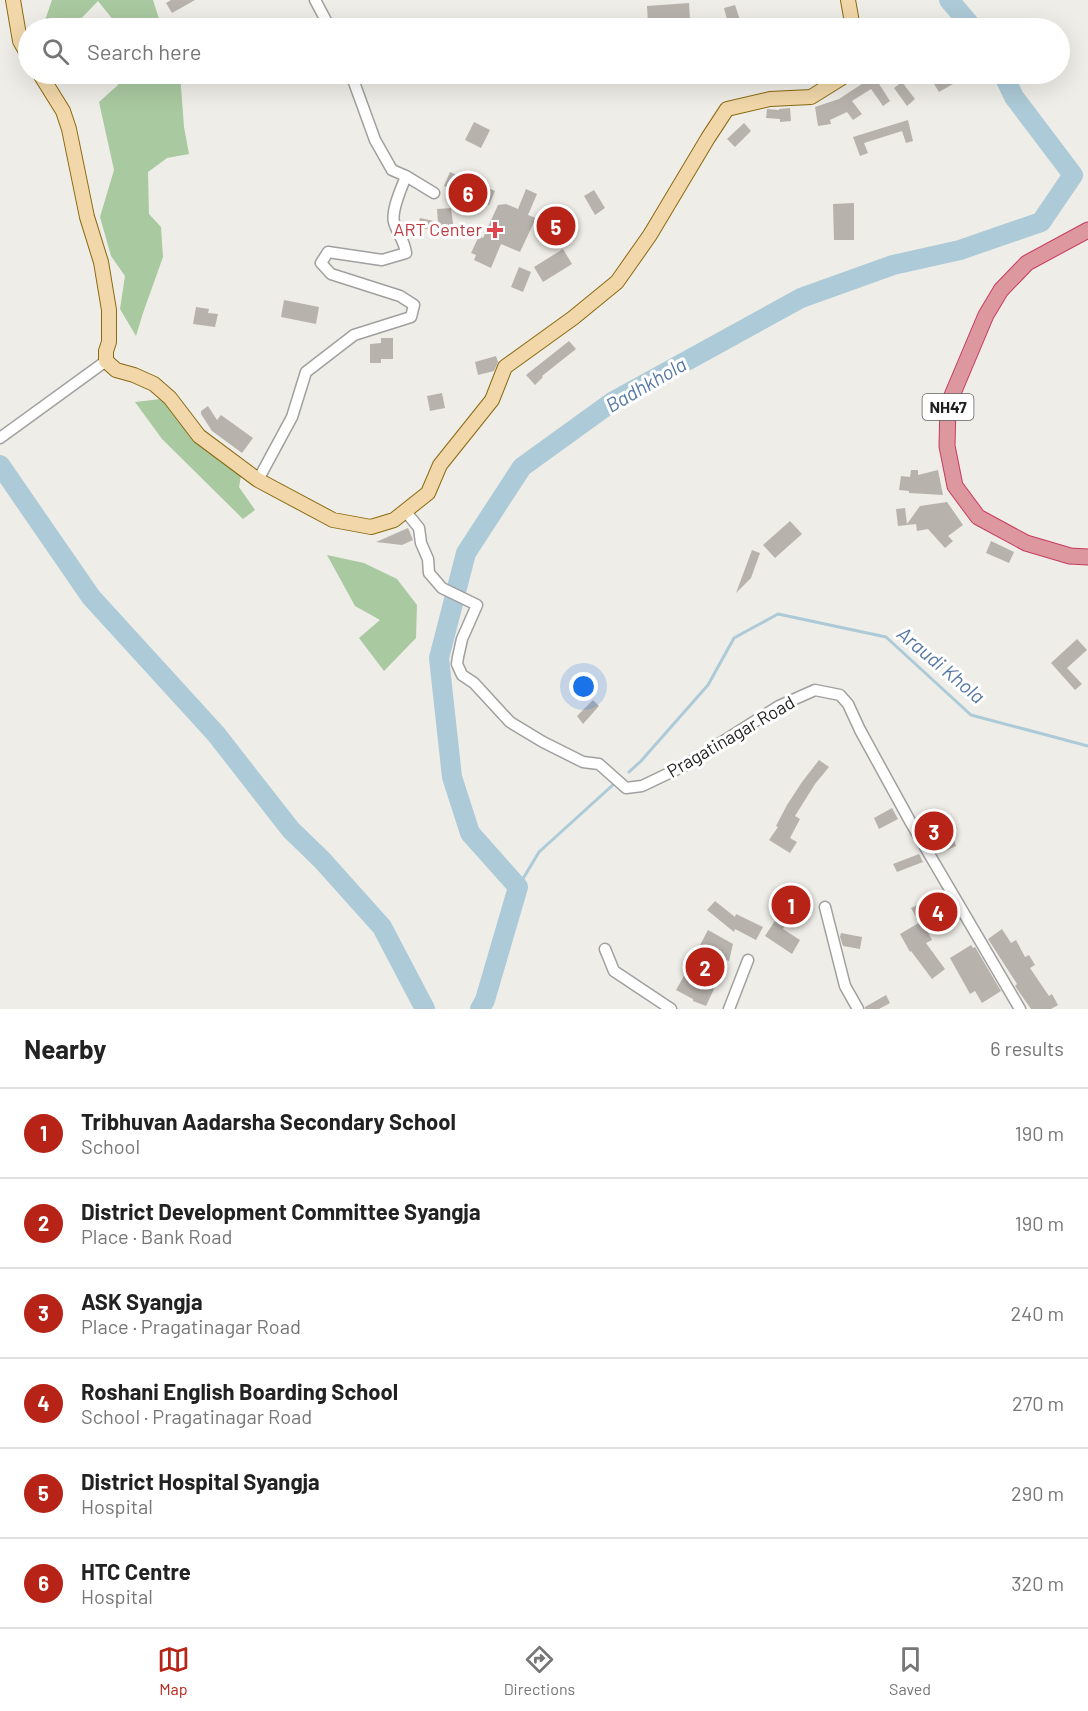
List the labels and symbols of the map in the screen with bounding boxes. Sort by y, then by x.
pin: 6 [448,170,488,216]
pin: 5 [536,204,576,248]
place label: ART Center [394,218,482,240]
marker: ART Center [486,221,504,239]
water label: Badhkhola [601,351,690,417]
road number: NH47 [922,394,974,420]
water label: Araudi Khola [893,621,990,708]
your location [569,672,598,701]
street label: Pragatinagar Road [663,691,798,782]
pin: 3 [914,808,954,854]
pin: 1 [772,882,810,928]
pin: 4 [918,890,958,934]
pin: 2 [686,944,724,990]

